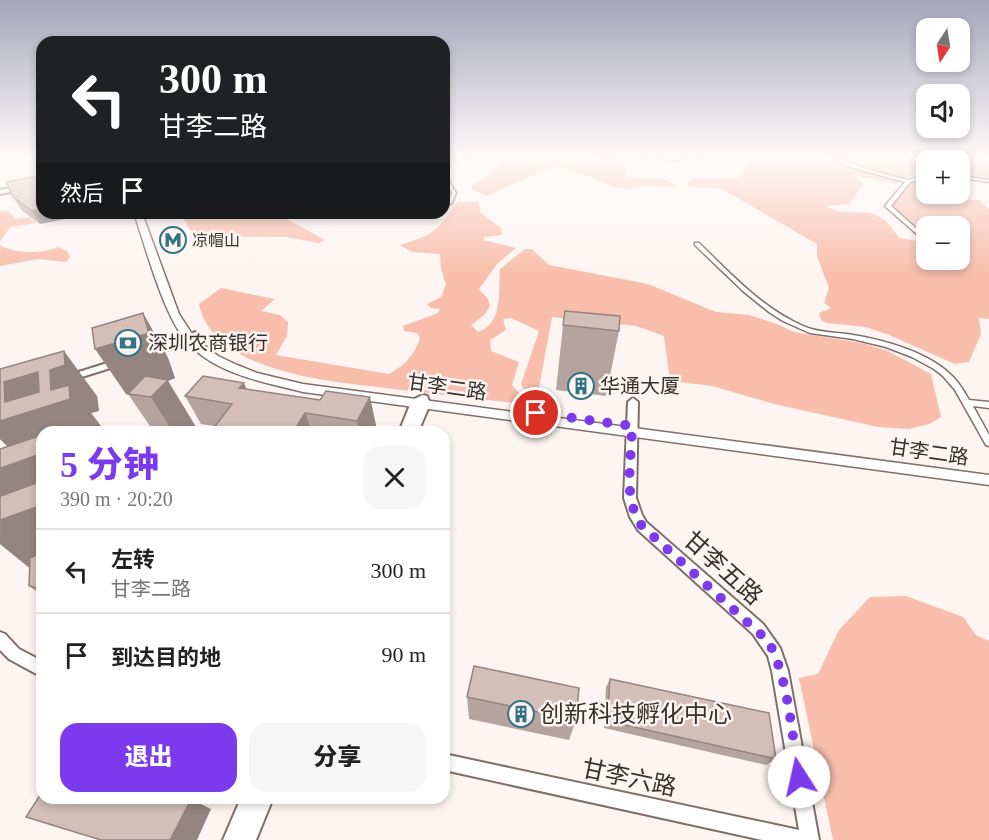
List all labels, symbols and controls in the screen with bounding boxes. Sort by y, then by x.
north arrow [916,18,970,72]
map controls [916,18,970,270]
text: 300 m [159,56,268,102]
icon: left [60,60,138,138]
button: sound [916,84,970,138]
text: 甘李二路 [159,112,267,142]
button: + [916,150,970,204]
icon: arrive [116,174,149,207]
text: 然后 [60,181,104,206]
button: − [916,216,970,270]
metro station icon: 凉帽山 [158,225,188,255]
place label: 凉帽山 [192,232,240,249]
bank icon: 深圳农商银行 [113,328,143,358]
place label: 深圳农商银行 [148,332,268,354]
street label: 甘李二路 [406,371,488,403]
building icon: 华通大厦 [566,371,596,401]
place label: 华通大厦 [600,375,680,397]
pin [510,387,561,438]
icon: arrive [519,396,552,429]
street label: 甘李二路 [888,436,970,468]
text: 5 分钟 [60,445,159,485]
button: close [363,446,426,509]
text: 390 m · 20:20 [60,488,173,510]
street label: 甘李五路 [679,526,767,610]
text: 左转 [111,547,155,572]
icon: left [60,555,93,588]
text: 300 m [370,558,426,583]
text: 甘李二路 [111,578,191,600]
icon: arrive [60,639,93,672]
text: 90 m [381,642,426,667]
text: 到达目的地 [111,645,221,670]
building icon: 创新科技孵化中心 [506,699,536,729]
place label: 创新科技孵化中心 [540,701,732,727]
button: 退出 [60,723,237,792]
button: 分享 [249,723,426,792]
position arrow [767,745,831,809]
street label: 甘李六路 [579,755,679,801]

